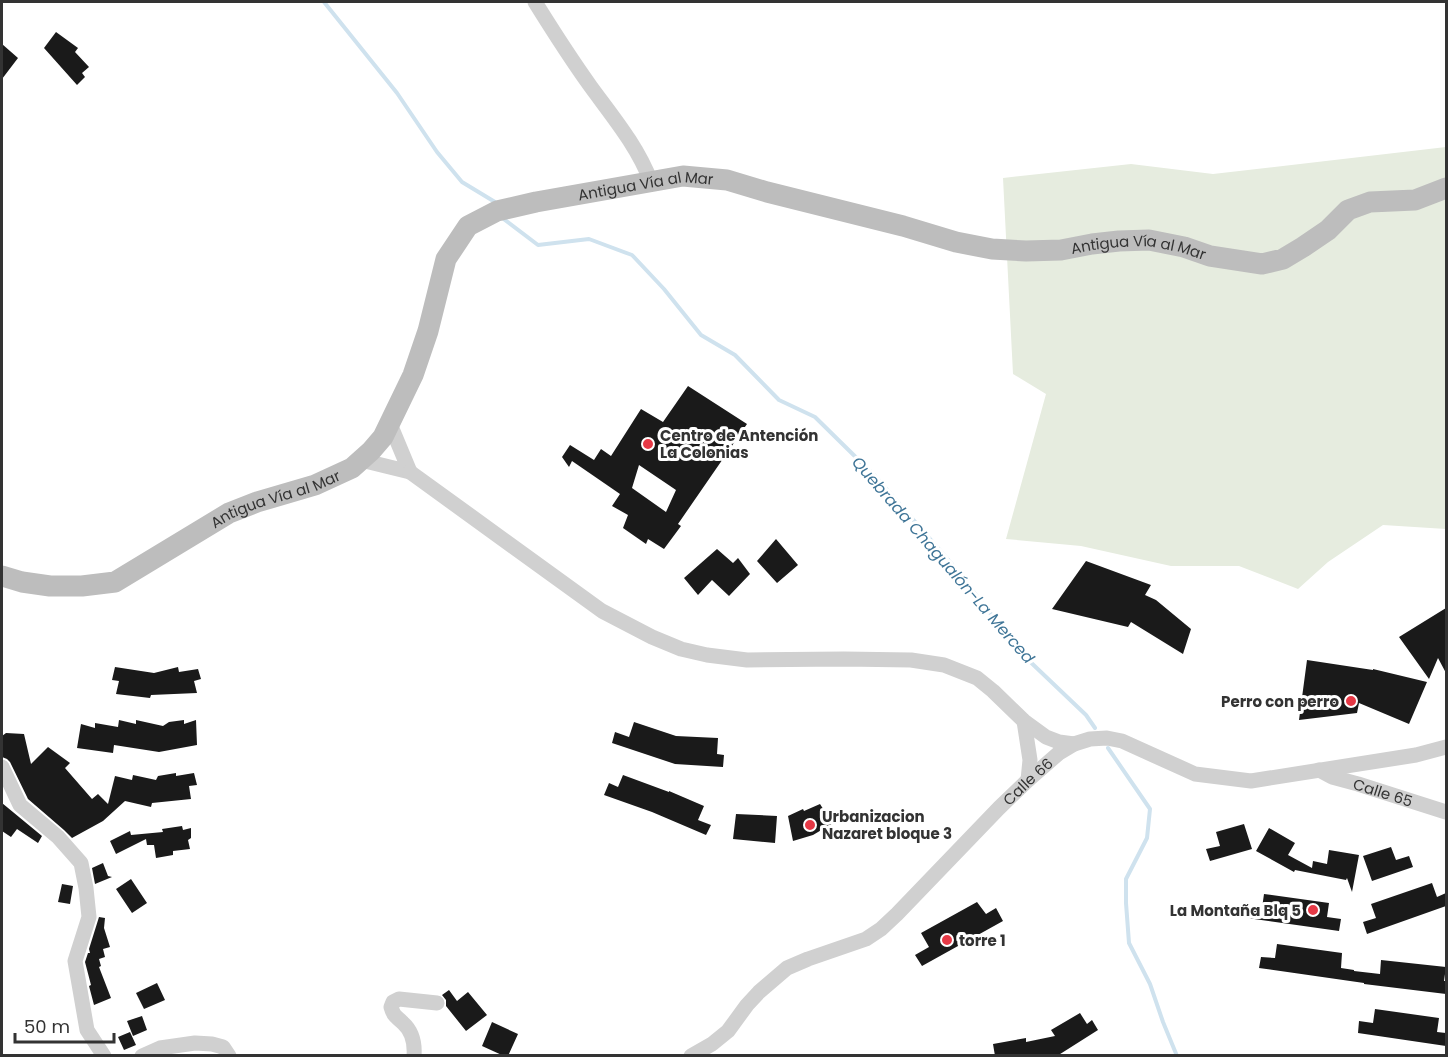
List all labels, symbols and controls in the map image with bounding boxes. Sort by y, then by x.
street label: Antigua Vía al Mar [576,165,715,205]
street label: Antigua Vía al Mar [1069,229,1209,265]
place label: Centro de Antención La Colonias [660,425,818,463]
marker: Centro de Antención La Colonias [641,437,655,451]
water label: Quebrada Chagualón-La Merced [846,451,1040,669]
street label: Antigua Vía al Mar [206,464,344,533]
place label: Perro con perro [1221,691,1339,712]
marker: Perro con perro [1344,694,1358,708]
street label: Calle 66 [998,753,1057,810]
street label: Calle 65 [1351,773,1416,811]
place label: Urbanizacion Nazaret bloque 3 [822,806,952,844]
marker: Urbanizacion Nazaret bloque 3 [803,818,817,832]
place label: La Montaña Blq 5 [1170,900,1301,921]
marker: La Montaña Blq 5 [1306,903,1320,917]
place label: torre 1 [959,930,1006,951]
marker: torre 1 [940,933,954,947]
scale bar [15,1006,114,1044]
text: 50 m [24,1014,70,1039]

